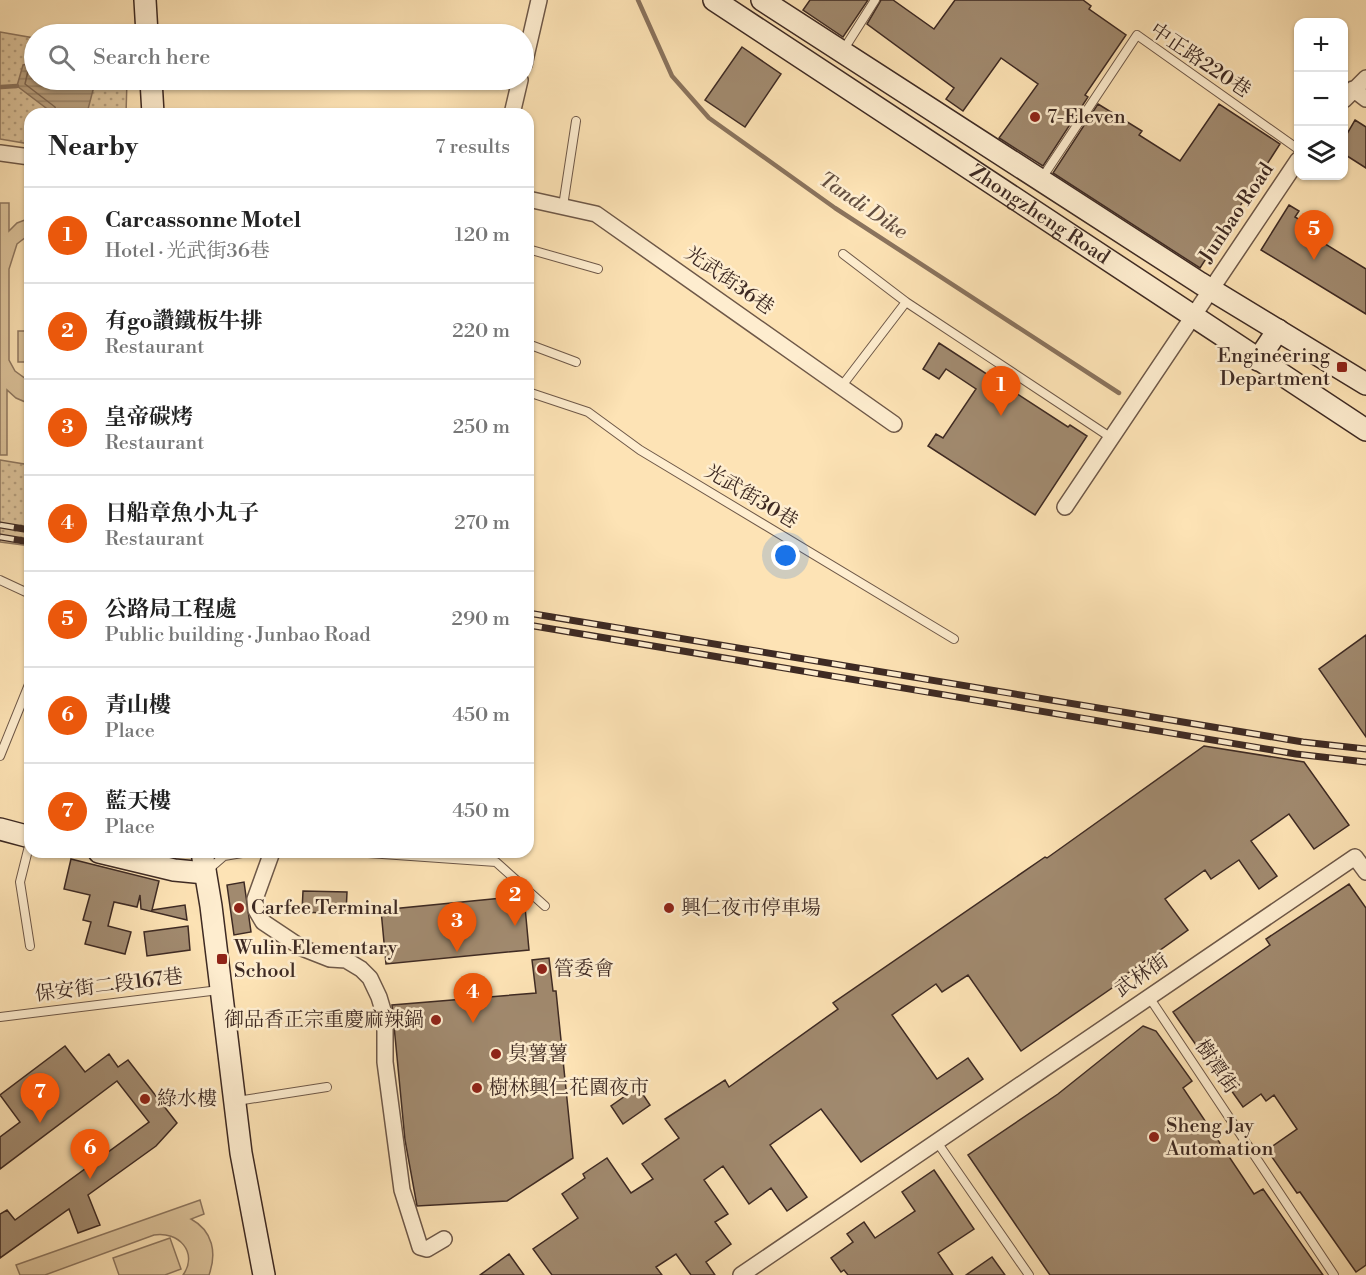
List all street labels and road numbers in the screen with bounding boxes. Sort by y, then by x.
street label: 中正路220巷 [1145,18,1255,104]
street label: Junbao Road [1194,158,1280,269]
street label: Zhongzheng Road [965,159,1115,270]
street label: 光武街36巷 [680,241,778,321]
street label: 光武街30巷 [700,459,802,535]
street label: 武林街 [1110,949,1174,1003]
street label: 保安街二段167巷 [34,965,184,1007]
street label: 樹潭街 [1189,1035,1243,1099]

